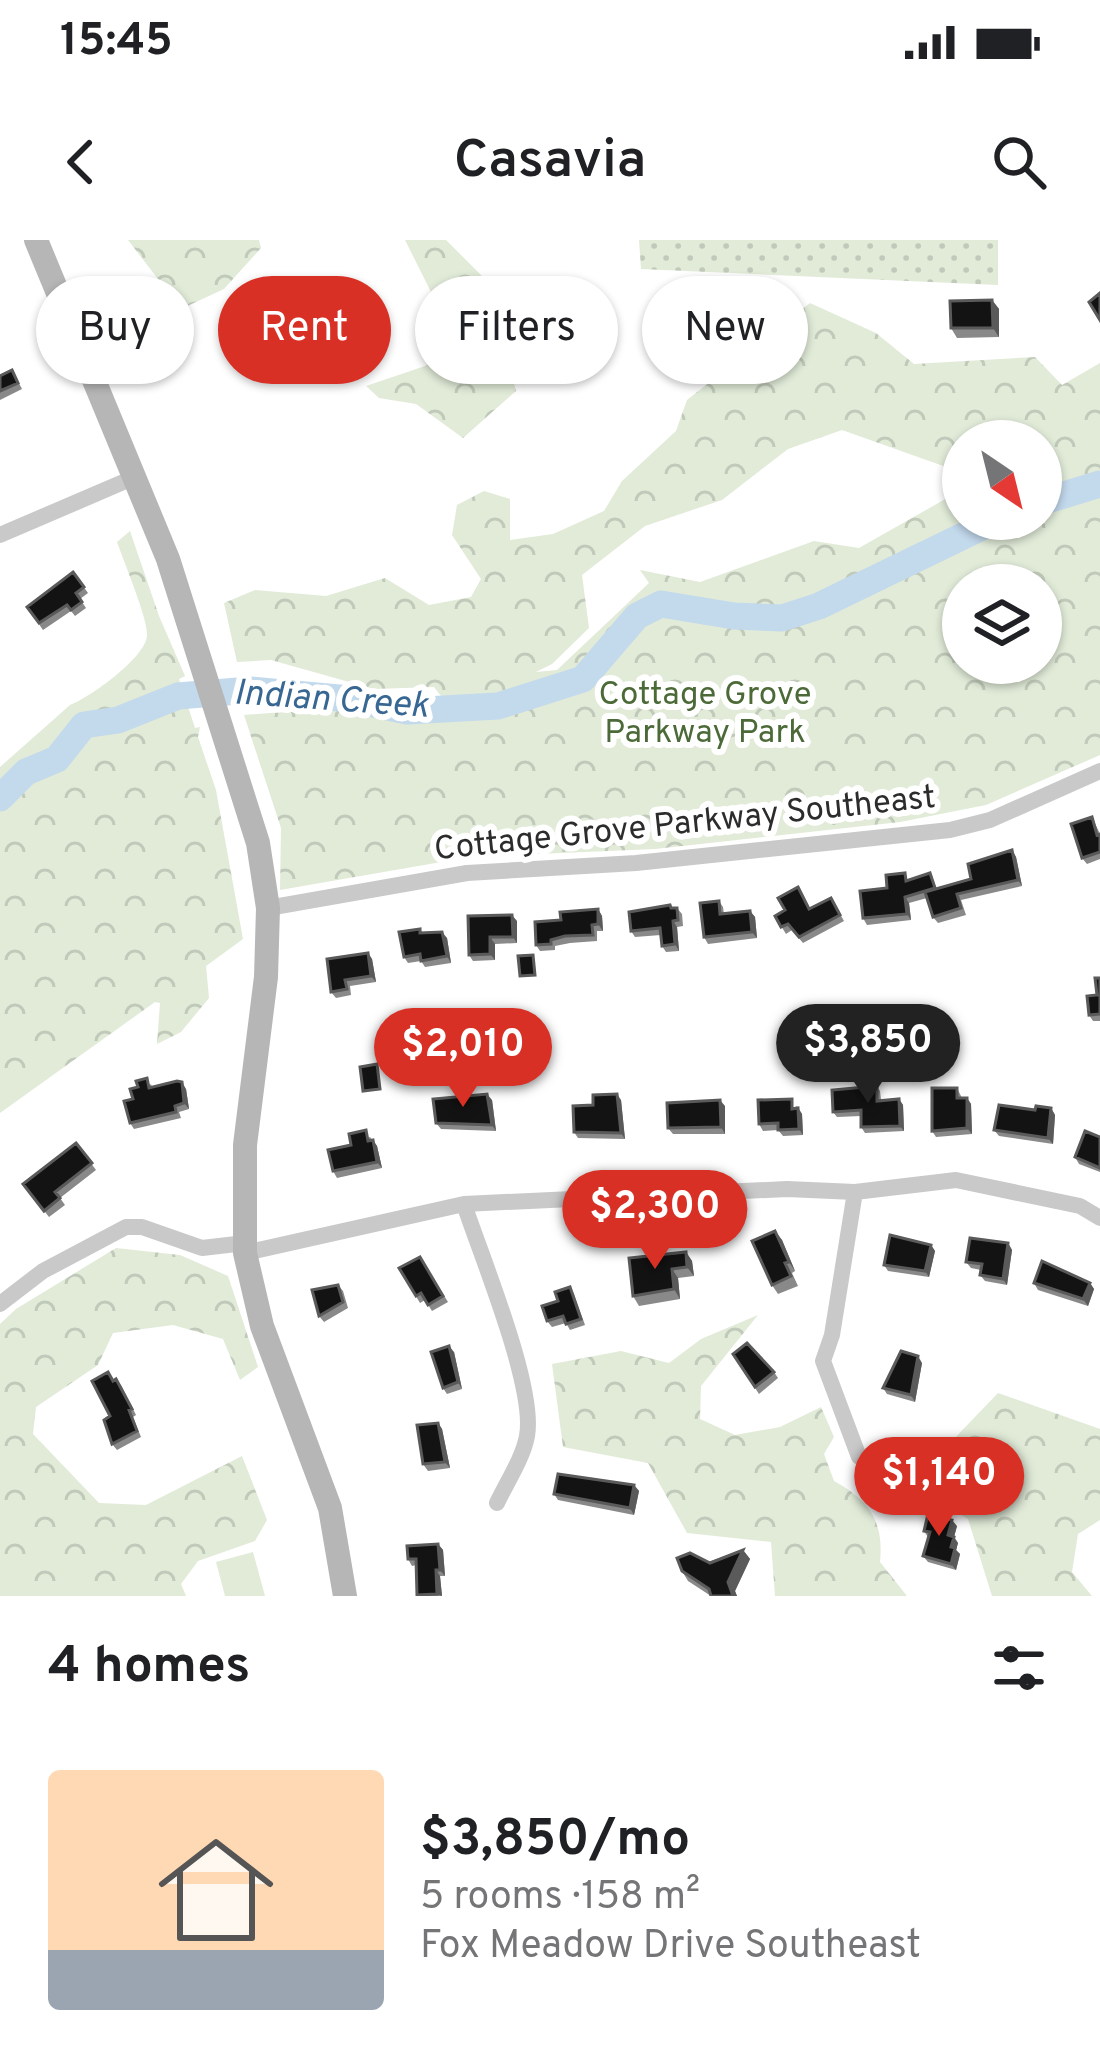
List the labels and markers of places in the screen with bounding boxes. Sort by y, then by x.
pin: $3,850 [770,1004,966,1106]
pin: $2,010 [365,1008,561,1110]
pin: $2,300 [557,1170,753,1272]
pin: $1,140 [841,1437,1037,1539]

